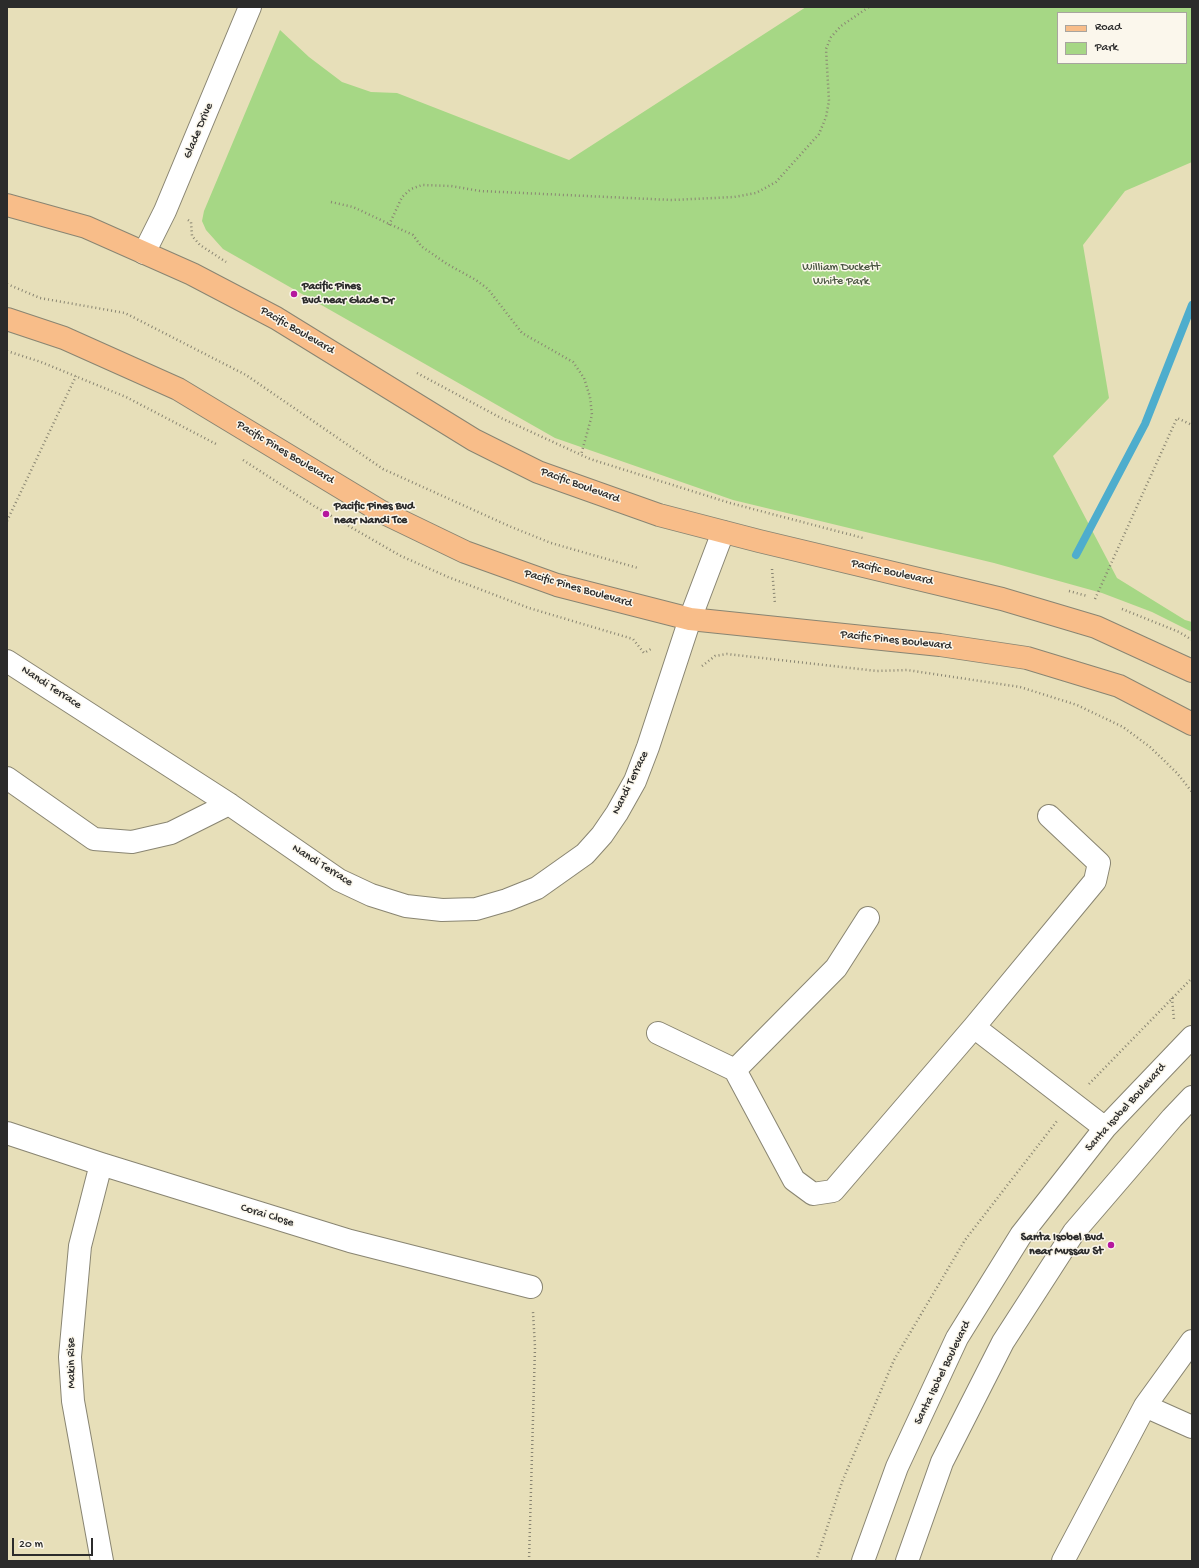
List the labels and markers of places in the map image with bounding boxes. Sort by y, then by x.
place label: Pacific Pines Bvd near Glade Dr [302,280,394,308]
marker: Pacific Pines Bvd near Glade Dr [289,289,299,299]
place label: Pacific Pines Bvd near Nandi Tce [334,500,414,528]
marker: Pacific Pines Bvd near Nandi Tce [321,509,331,519]
place label: Santa Isobel Bvd near Mussau St [1021,1231,1103,1259]
marker: Santa Isobel Bvd near Mussau St [1106,1240,1116,1250]

